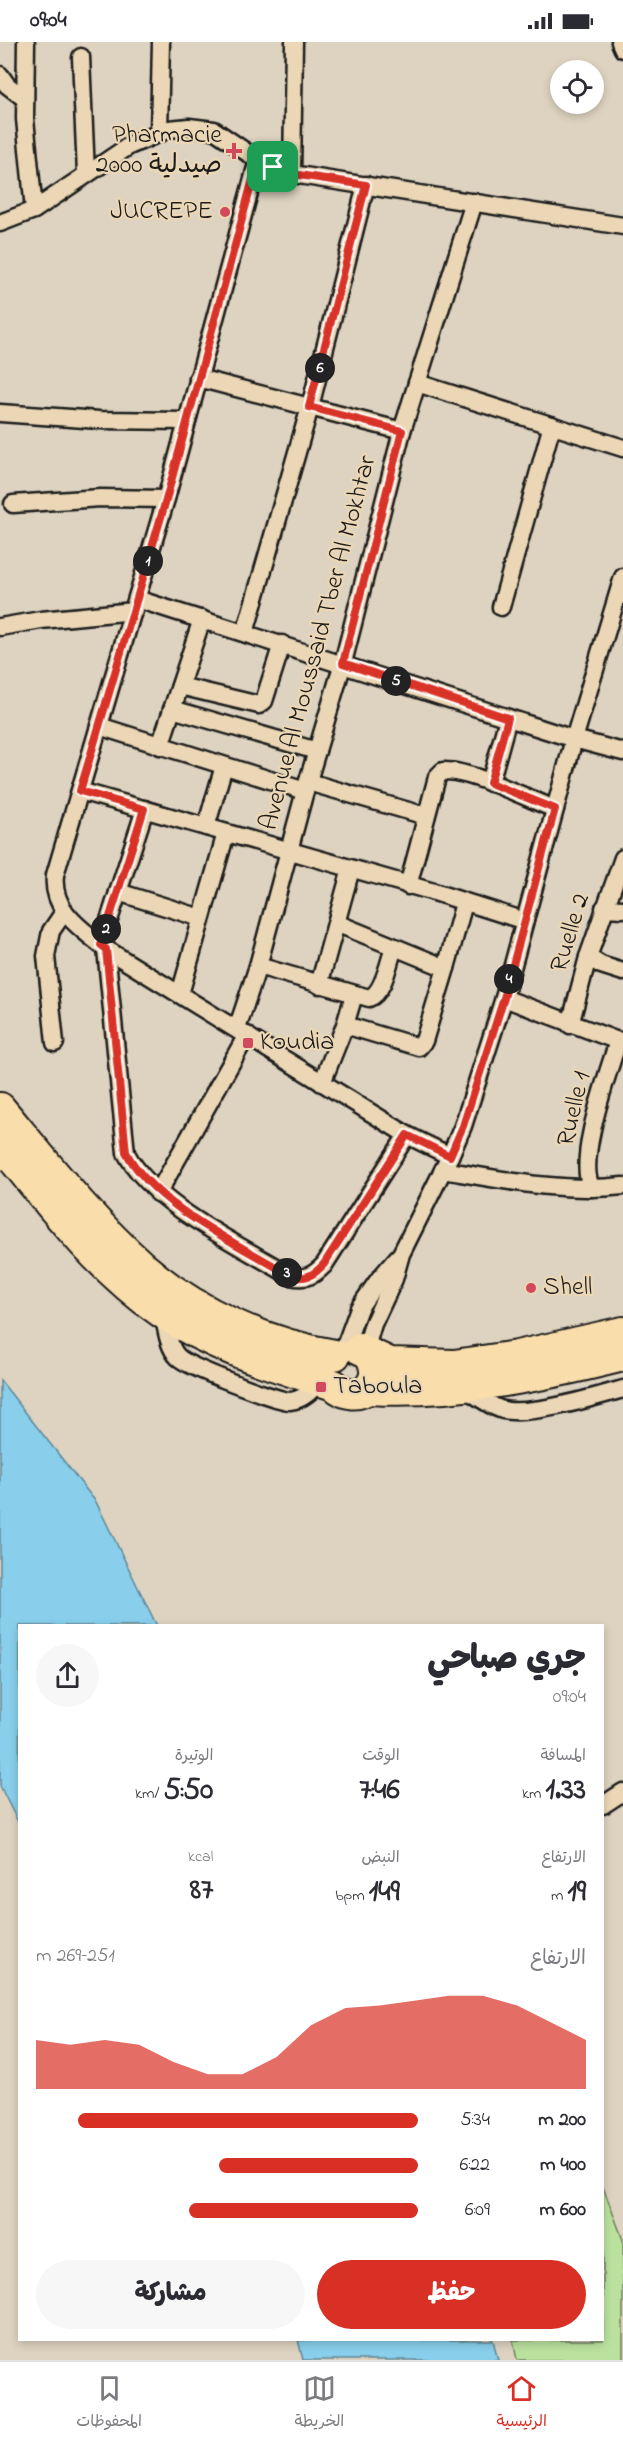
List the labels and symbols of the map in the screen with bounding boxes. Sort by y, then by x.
place label: Pharmacie 2000 صيدلية [96,117,222,185]
pin [247,141,298,192]
marker: Pharmacie 2000 صيدلية [227,144,241,158]
place label: JUCREPE [110,193,213,231]
marker: JUCREPE [218,205,232,219]
pin: 6 [305,353,335,383]
street label: Avenue Al Moussaid Tber Al Mokhtar [251,451,388,835]
pin: 1 [133,546,163,576]
pin: 5 [381,666,411,696]
street label: Ruelle 2 [541,889,601,977]
pin: 2 [91,914,121,944]
pin: 4 [494,964,524,994]
place label: Koudia [260,1024,334,1062]
marker: Koudia [241,1036,255,1050]
street label: Ruelle 1 [548,1068,602,1150]
pin: 3 [272,1258,302,1288]
place label: Shell [543,1269,592,1307]
marker: Shell [524,1281,538,1295]
place label: Taboula [333,1368,422,1406]
marker: Taboula [314,1380,328,1394]

